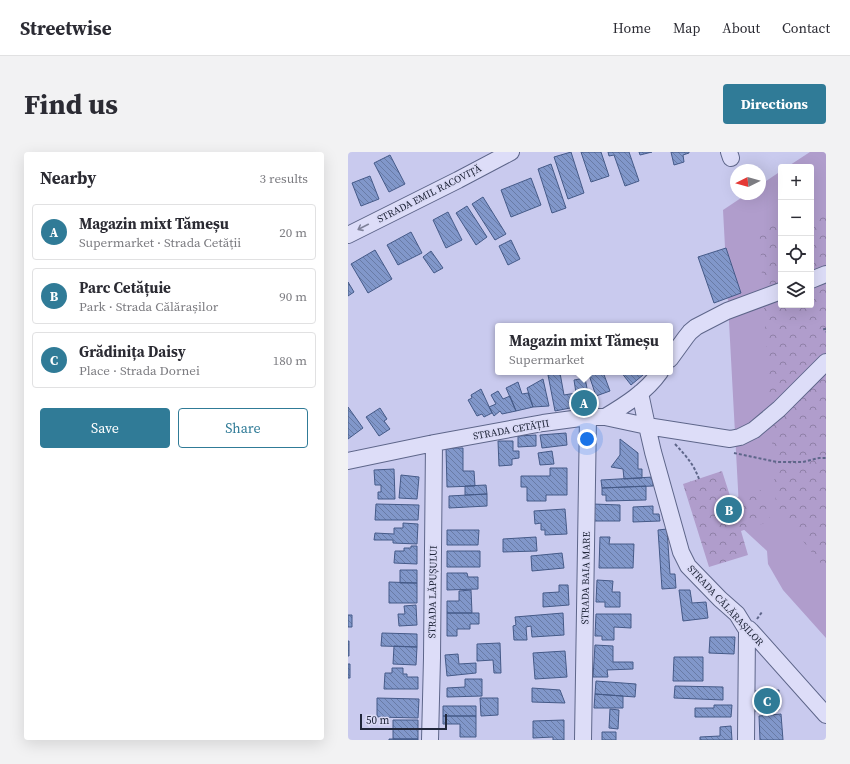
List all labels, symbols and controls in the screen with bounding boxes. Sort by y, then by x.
text: Streetwise [20,15,112,41]
text: Home [613,18,651,38]
text: Map [673,18,700,38]
text: About [722,18,760,38]
text: Contact [782,18,830,38]
button: Directions [723,84,826,124]
text: Find us [24,85,118,123]
street label: STRADA EMIL RACOVIȚĂ [375,161,484,225]
north arrow [730,164,766,200]
map controls [778,164,814,308]
button: + [778,164,814,200]
text: Nearby [40,166,96,190]
text: 3 results [260,170,308,187]
button: − [778,200,814,236]
text: Magazin mixt Tămeșu [79,213,229,234]
text: A [50,224,58,241]
text: 20 m [279,224,307,241]
one-way arrow [358,224,370,231]
text: Supermarket · Strada Cetății [79,234,241,251]
button: locate [778,236,814,272]
button: layers [778,272,814,308]
text: Parc Cetățuie [79,277,171,298]
text: B [50,288,58,305]
text: 90 m [279,288,307,305]
text: Park · Strada Călărașilor [79,298,218,315]
popup [495,323,673,375]
text: Magazin mixt Tămeșu [509,330,659,351]
text: Grădinița Daisy [79,341,186,362]
text: Supermarket [509,351,584,368]
text: C [50,352,58,369]
text: 180 m [273,352,307,369]
text: Place · Strada Dornei [79,362,200,379]
pin: A [571,388,597,418]
button: Save [40,408,170,448]
button: Share [178,408,308,448]
street label: STRADA CETĂȚII [472,416,550,443]
your location [577,429,597,449]
pin: B [716,495,742,525]
street label: STRADA BAIA MARE [578,531,593,625]
street label: STRADA LĂPUȘULUI [425,545,440,639]
street label: STRADA CĂLĂRAȘILOR [685,562,767,649]
pin: C [754,686,780,716]
scale bar [360,712,447,731]
text: 50 m [366,713,389,728]

